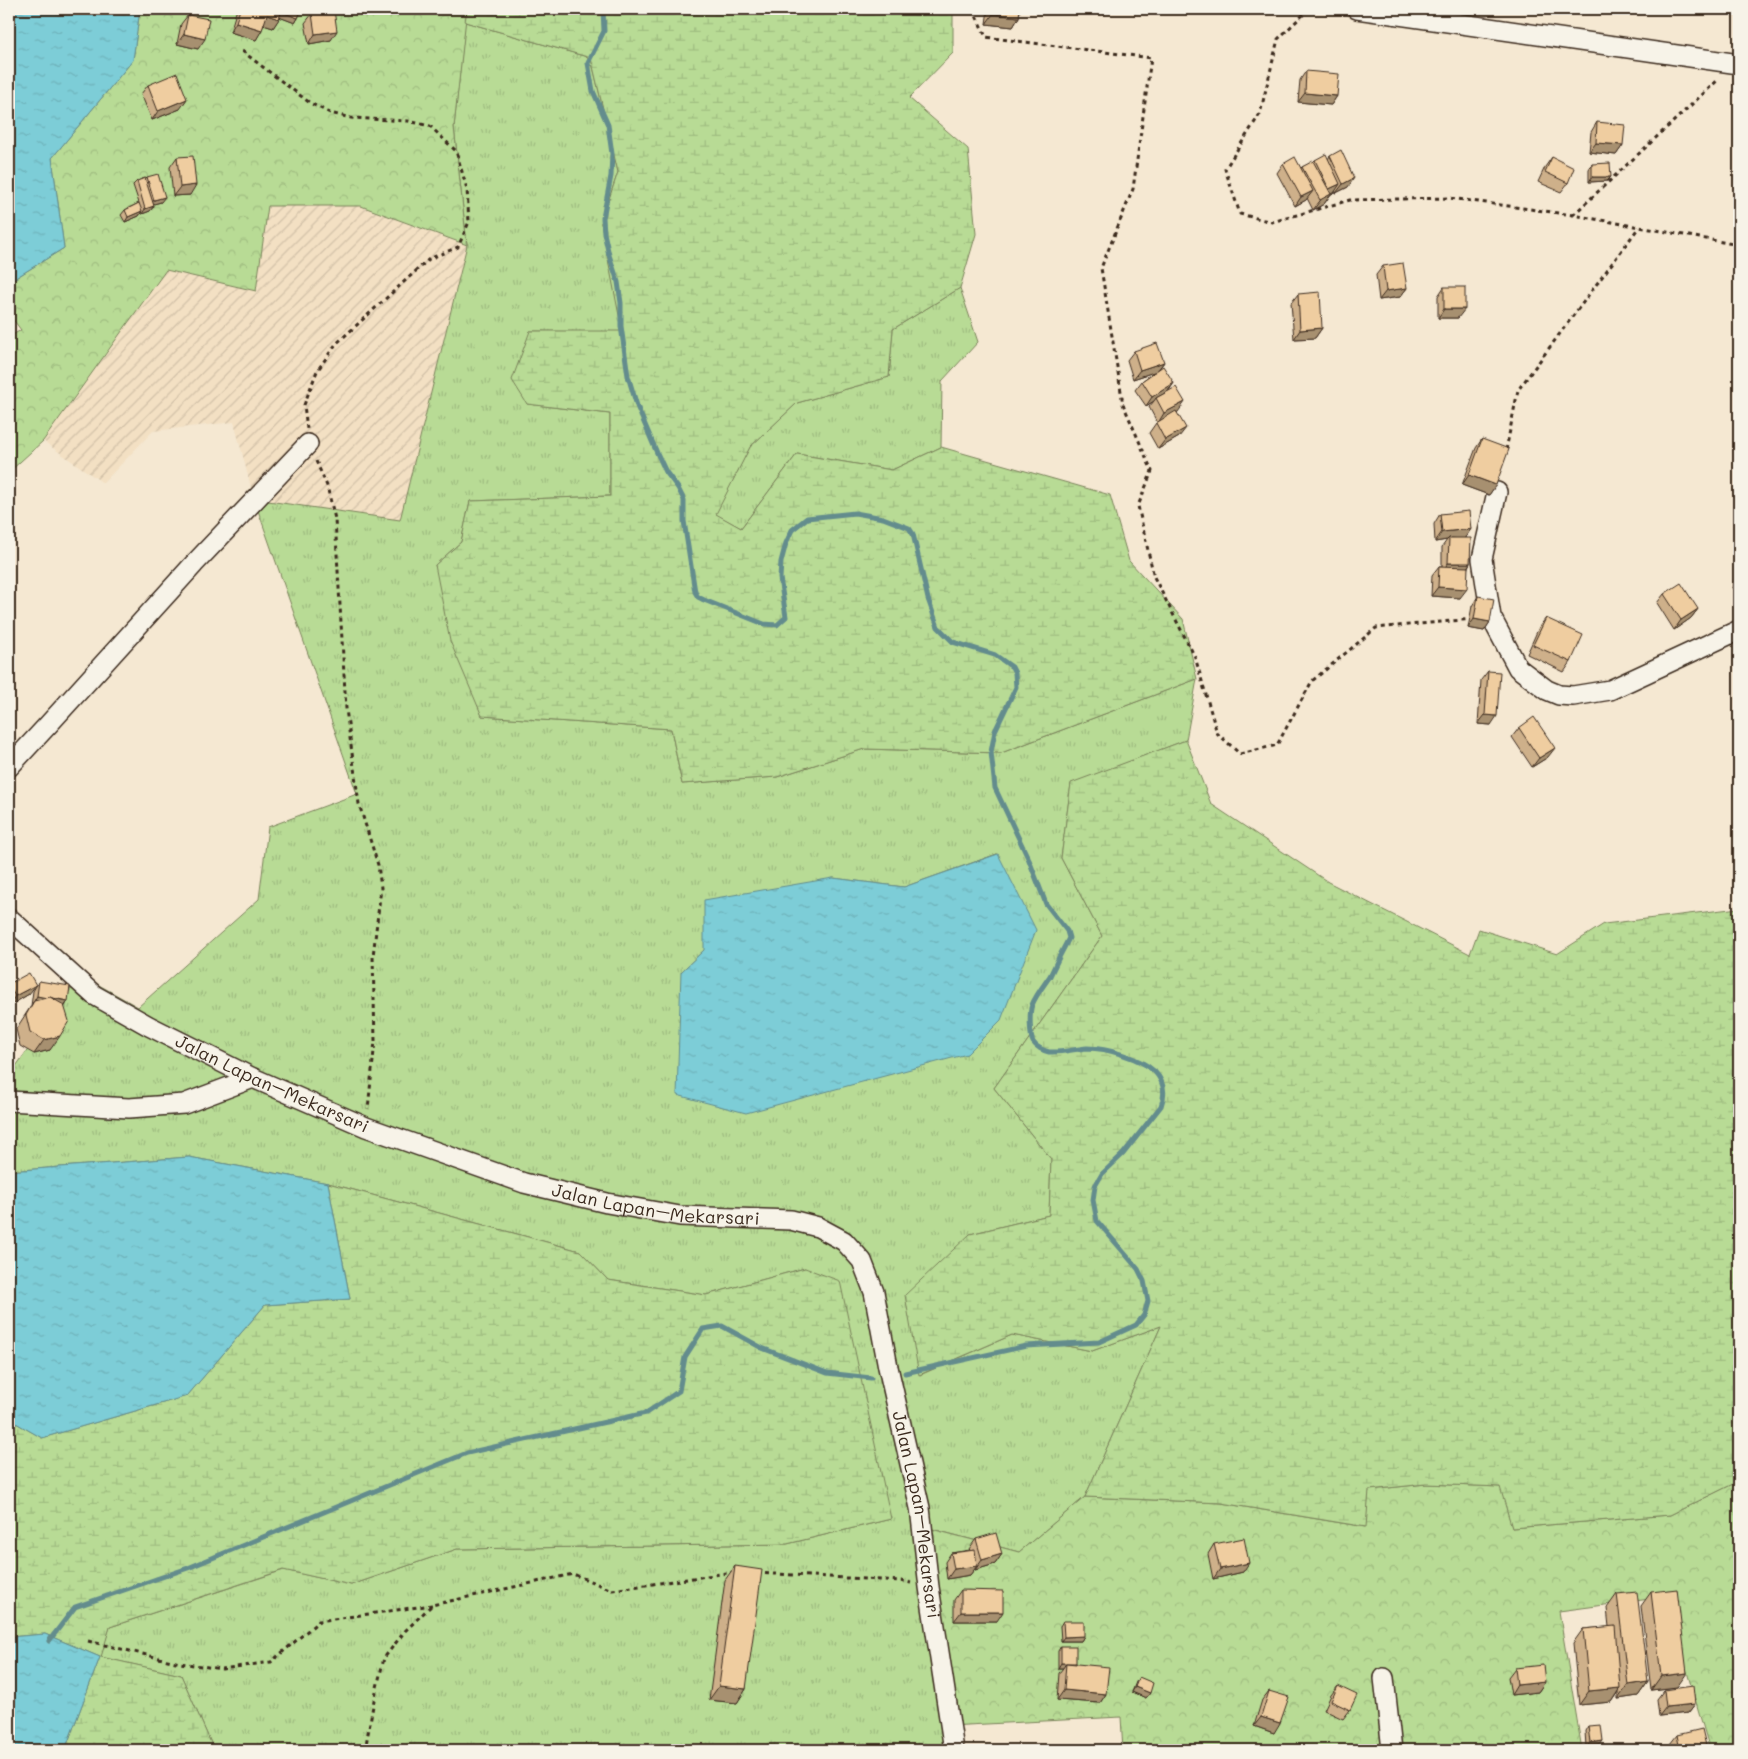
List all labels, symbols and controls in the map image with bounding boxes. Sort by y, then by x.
street label: Jalan Lapan–Mekarsari [172,1028,373,1138]
street label: Jalan Lapan–Mekarsari [550,1177,760,1230]
street label: Jalan Lapan–Mekarsari [887,1409,947,1620]

